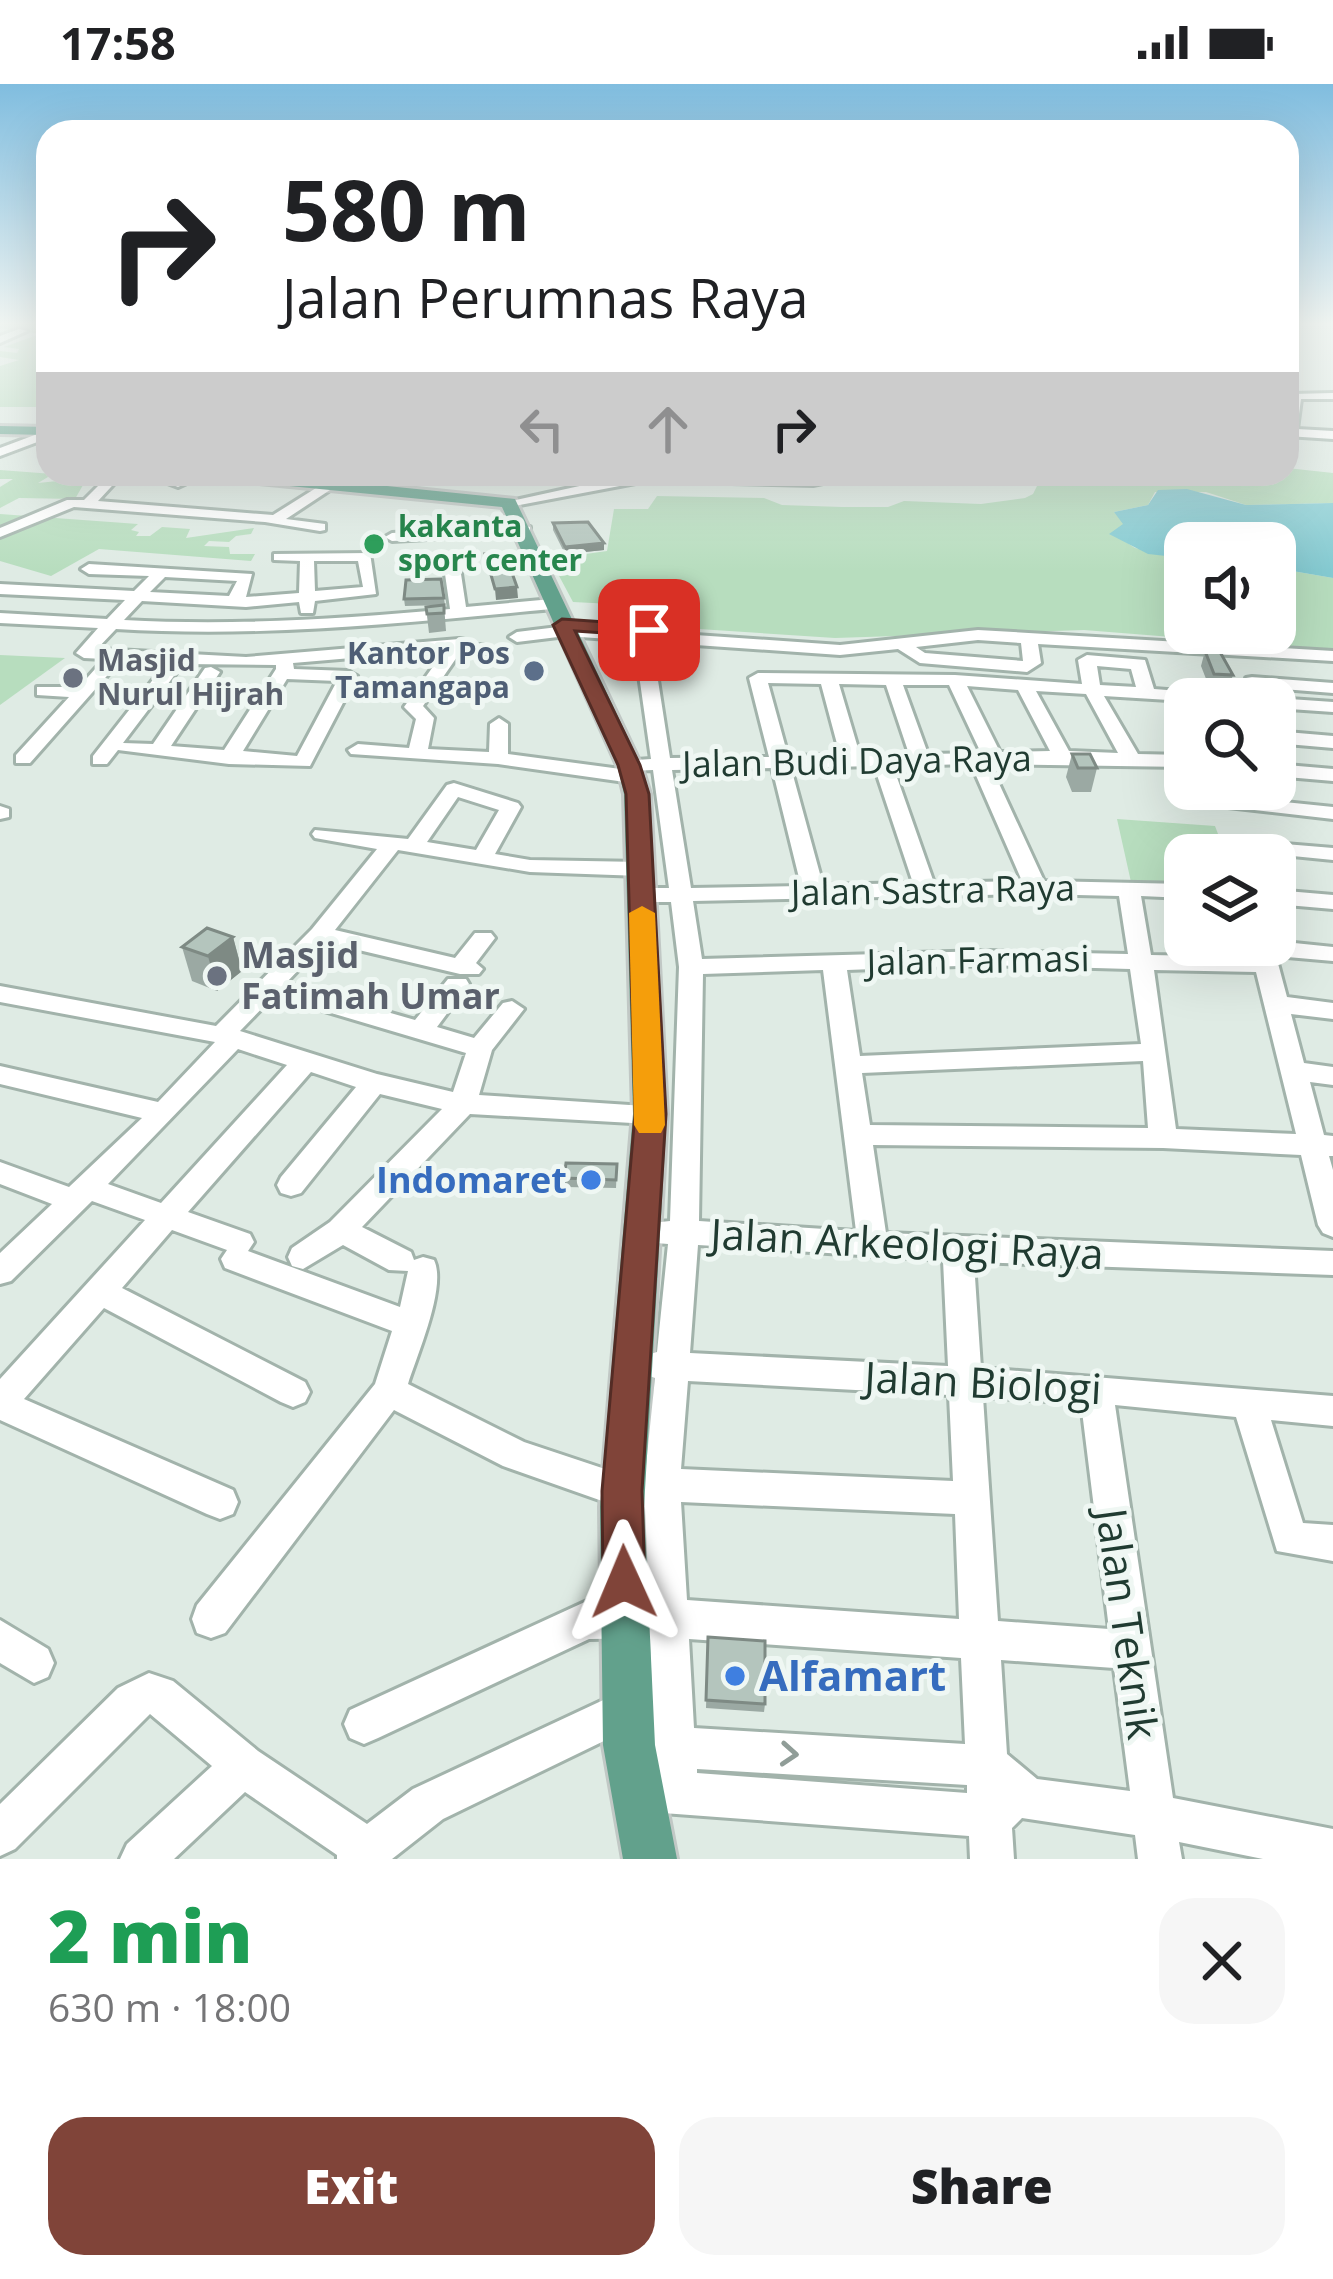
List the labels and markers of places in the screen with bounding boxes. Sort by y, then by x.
place label: kakanta sport center [398,505,582,580]
marker: kakanta sport center [361,531,387,557]
pin [598,579,700,681]
place label: Kantor Pos Tamangapa [335,632,510,707]
place label: Masjid Nurul Hijrah [97,639,284,714]
marker: Kantor Pos Tamangapa [521,658,547,684]
marker: Masjid Nurul Hijrah [60,665,86,691]
place label: Masjid Fatimah Umar [241,930,500,1020]
marker: Masjid Fatimah Umar [204,963,230,989]
place label: Indomaret [376,1155,567,1204]
marker: Indomaret [578,1167,604,1193]
place label: Alfamart [759,1646,946,1703]
marker: Alfamart [722,1663,748,1689]

